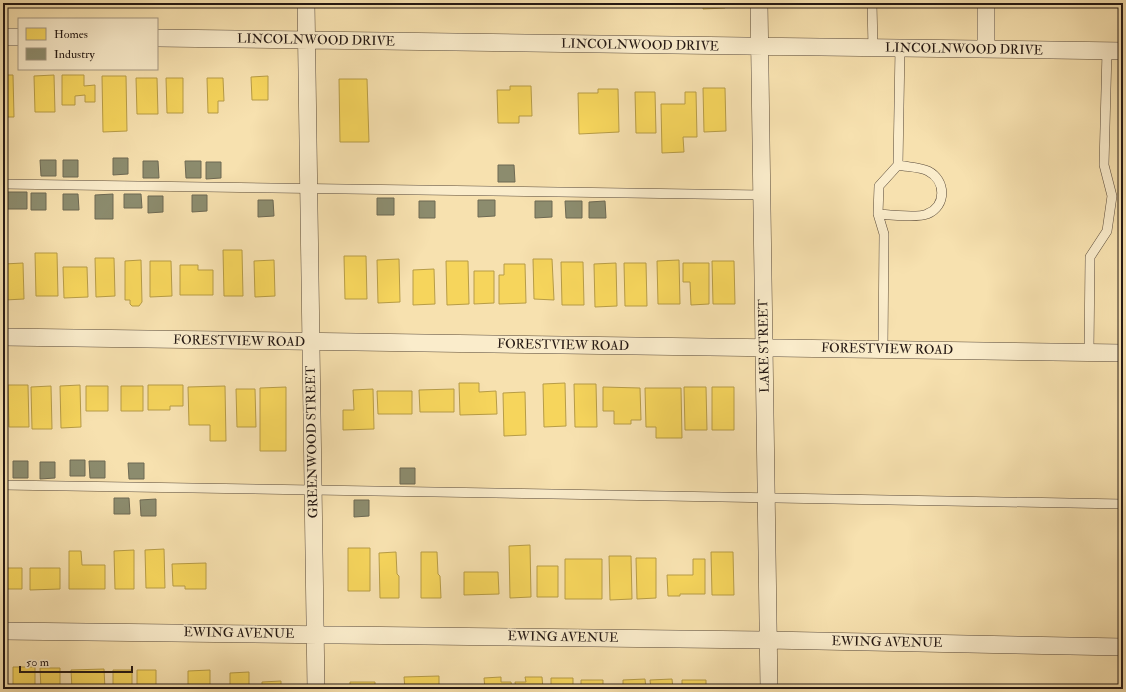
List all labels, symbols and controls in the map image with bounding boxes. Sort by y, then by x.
legend [18,18,158,70]
text: Homes [54,27,88,42]
street label: LINCOLNWOOD DRIVE [237,31,395,49]
street label: LINCOLNWOOD DRIVE [561,36,719,54]
street label: LINCOLNWOOD DRIVE [885,40,1043,58]
text: Industry [54,47,96,62]
street label: LAKE STREET [755,299,773,393]
street label: FORESTVIEW ROAD [173,332,305,350]
street label: FORESTVIEW ROAD [497,336,629,354]
street label: FORESTVIEW ROAD [821,340,953,358]
street label: GREENWOOD STREET [303,365,321,518]
street label: EWING AVENUE [183,624,295,642]
street label: EWING AVENUE [507,628,619,646]
street label: EWING AVENUE [831,633,943,651]
scale bar [20,648,132,674]
text: 50 m [26,655,50,670]

